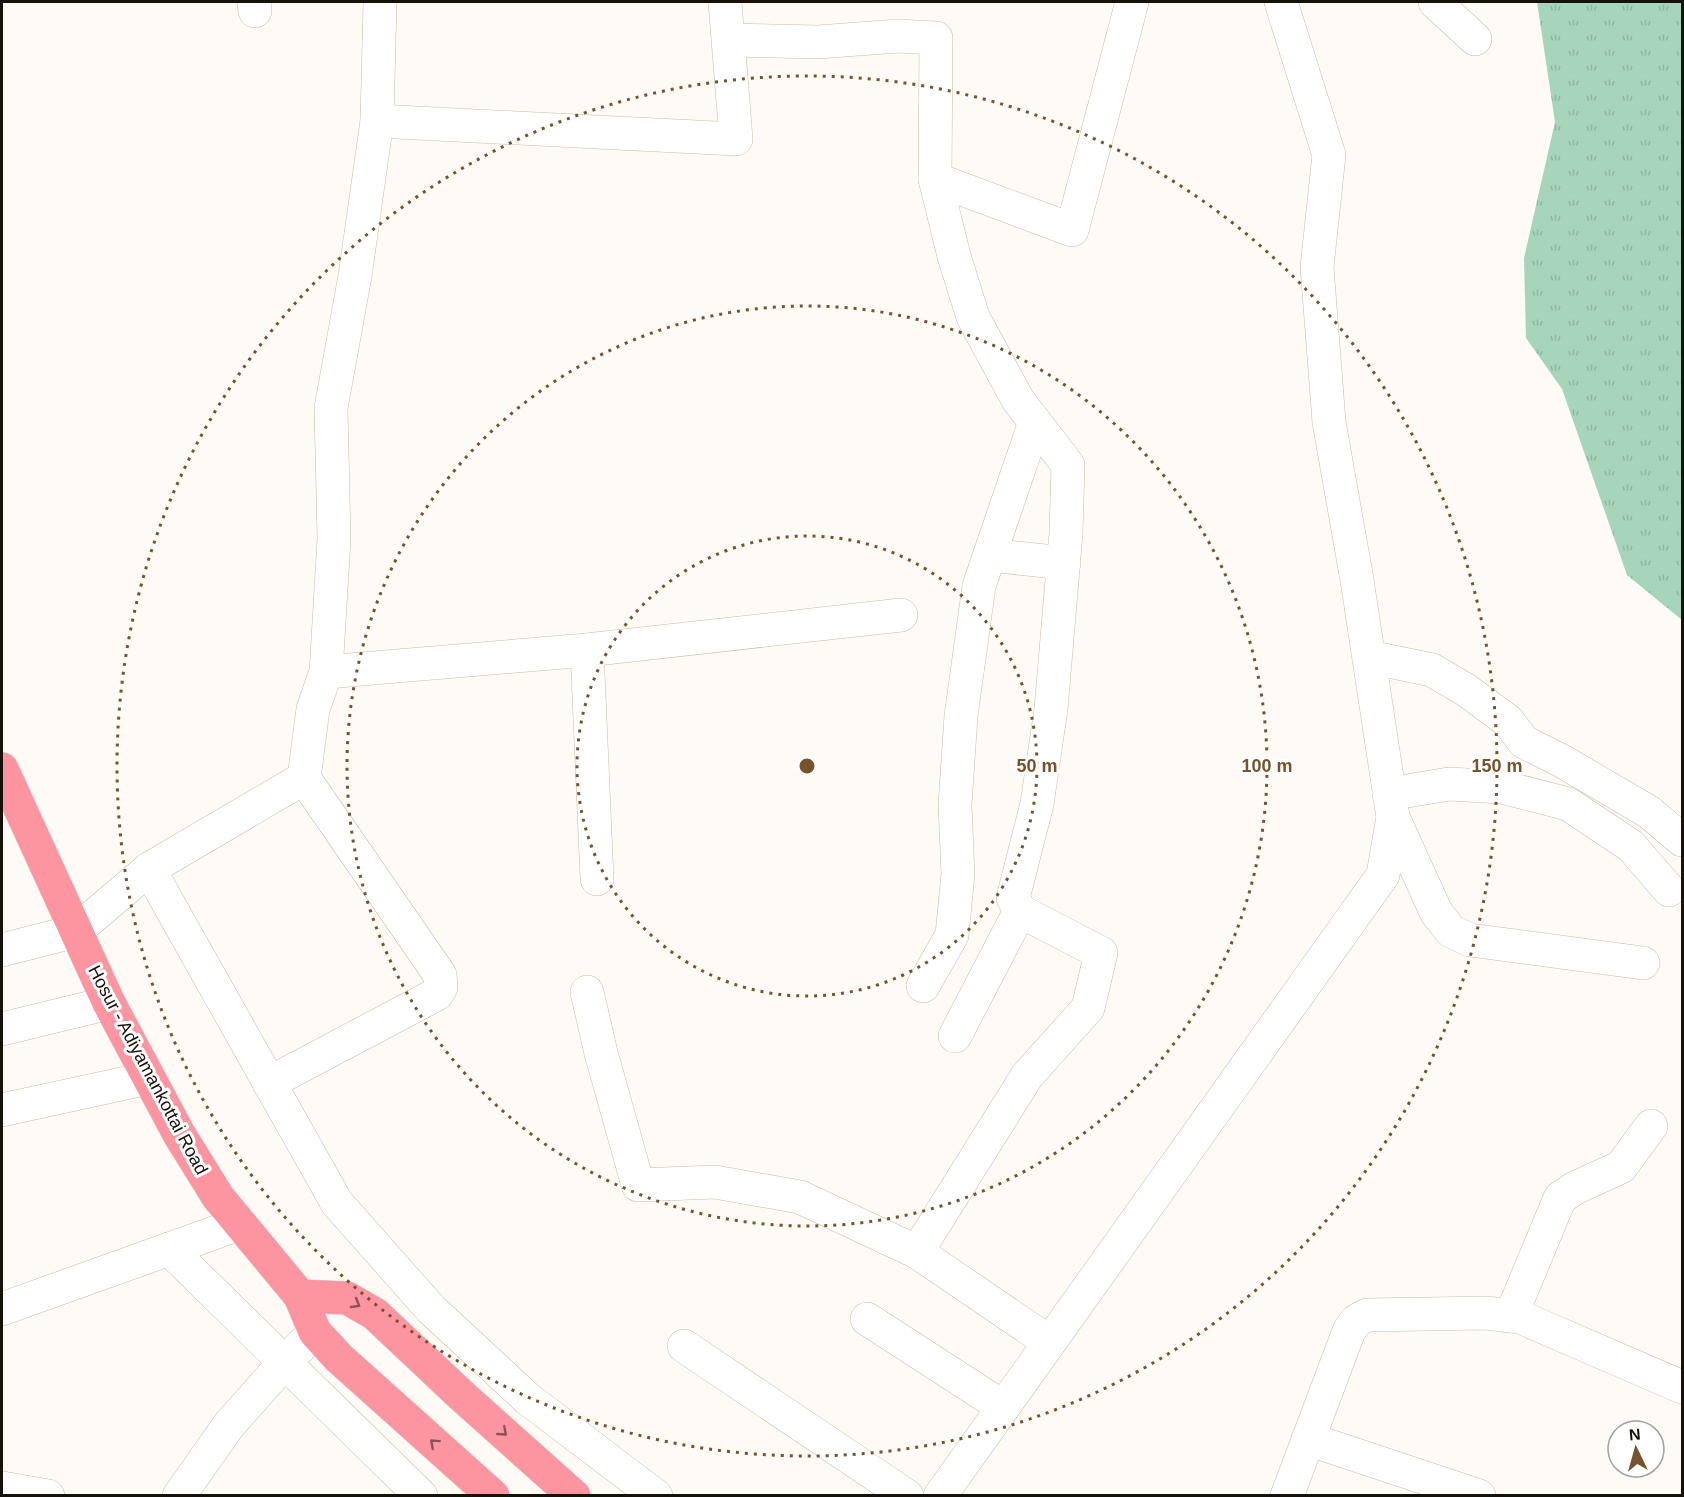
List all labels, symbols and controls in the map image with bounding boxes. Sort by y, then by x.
centre of rings [797,756,817,776]
text: 50 m [1016,756,1058,776]
text: 100 m [1241,756,1293,776]
text: 150 m [1471,756,1523,776]
street label: Hosur - Adiyamankottai Road [84,962,212,1178]
one-way arrow [350,1297,361,1308]
north arrow [1606,1419,1666,1479]
one-way arrow [496,1425,506,1436]
text: N [1628,1426,1641,1444]
one-way arrow [430,1439,441,1450]

